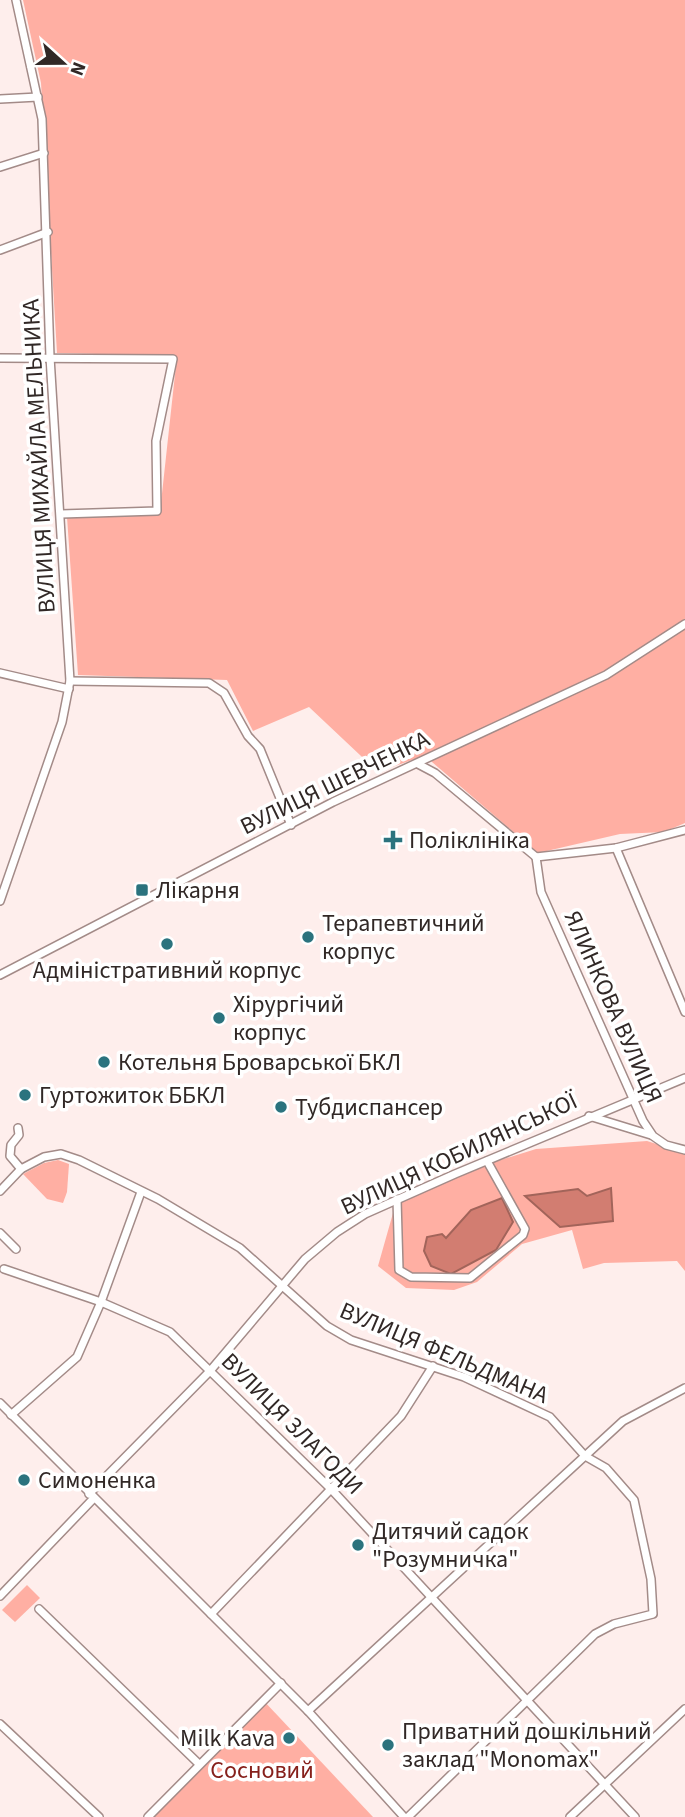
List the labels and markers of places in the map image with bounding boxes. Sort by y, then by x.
place label: Поліклініка [409,823,530,858]
marker: Поліклініка [383,830,403,850]
place label: Лікарня [156,873,240,908]
marker: Лікарня [134,882,150,898]
place label: Терапевтичний корпус [322,906,485,969]
marker: Терапевтичний корпус [300,929,316,945]
marker: Адміністративний корпус [159,936,175,952]
place label: Адміністративний корпус [33,953,301,988]
place label: Хірургічий корпус [233,987,344,1050]
marker: Хірургічий корпус [211,1010,227,1026]
place label: Котельня Броварської БКЛ [118,1045,401,1080]
marker: Котельня Броварської БКЛ [96,1054,112,1070]
place label: Гуртожиток ББКЛ [39,1078,225,1113]
marker: Гуртожиток ББКЛ [17,1087,33,1103]
place label: Тубдиспансер [295,1090,443,1125]
marker: Тубдиспансер [273,1099,289,1115]
place label: Симоненка [38,1463,156,1498]
marker: Симоненка [16,1472,32,1488]
place label: Дитячий садок "Розумничка" [372,1514,528,1577]
marker: Дитячий садок "Розумничка" [350,1537,366,1553]
place label: Приватний дошкільний заклад "Monomax" [402,1714,651,1777]
place label: Milk Kava [180,1721,275,1756]
marker: Milk Kava [281,1730,297,1746]
marker: Приватний дошкільний заклад "Monomax" [380,1737,396,1753]

